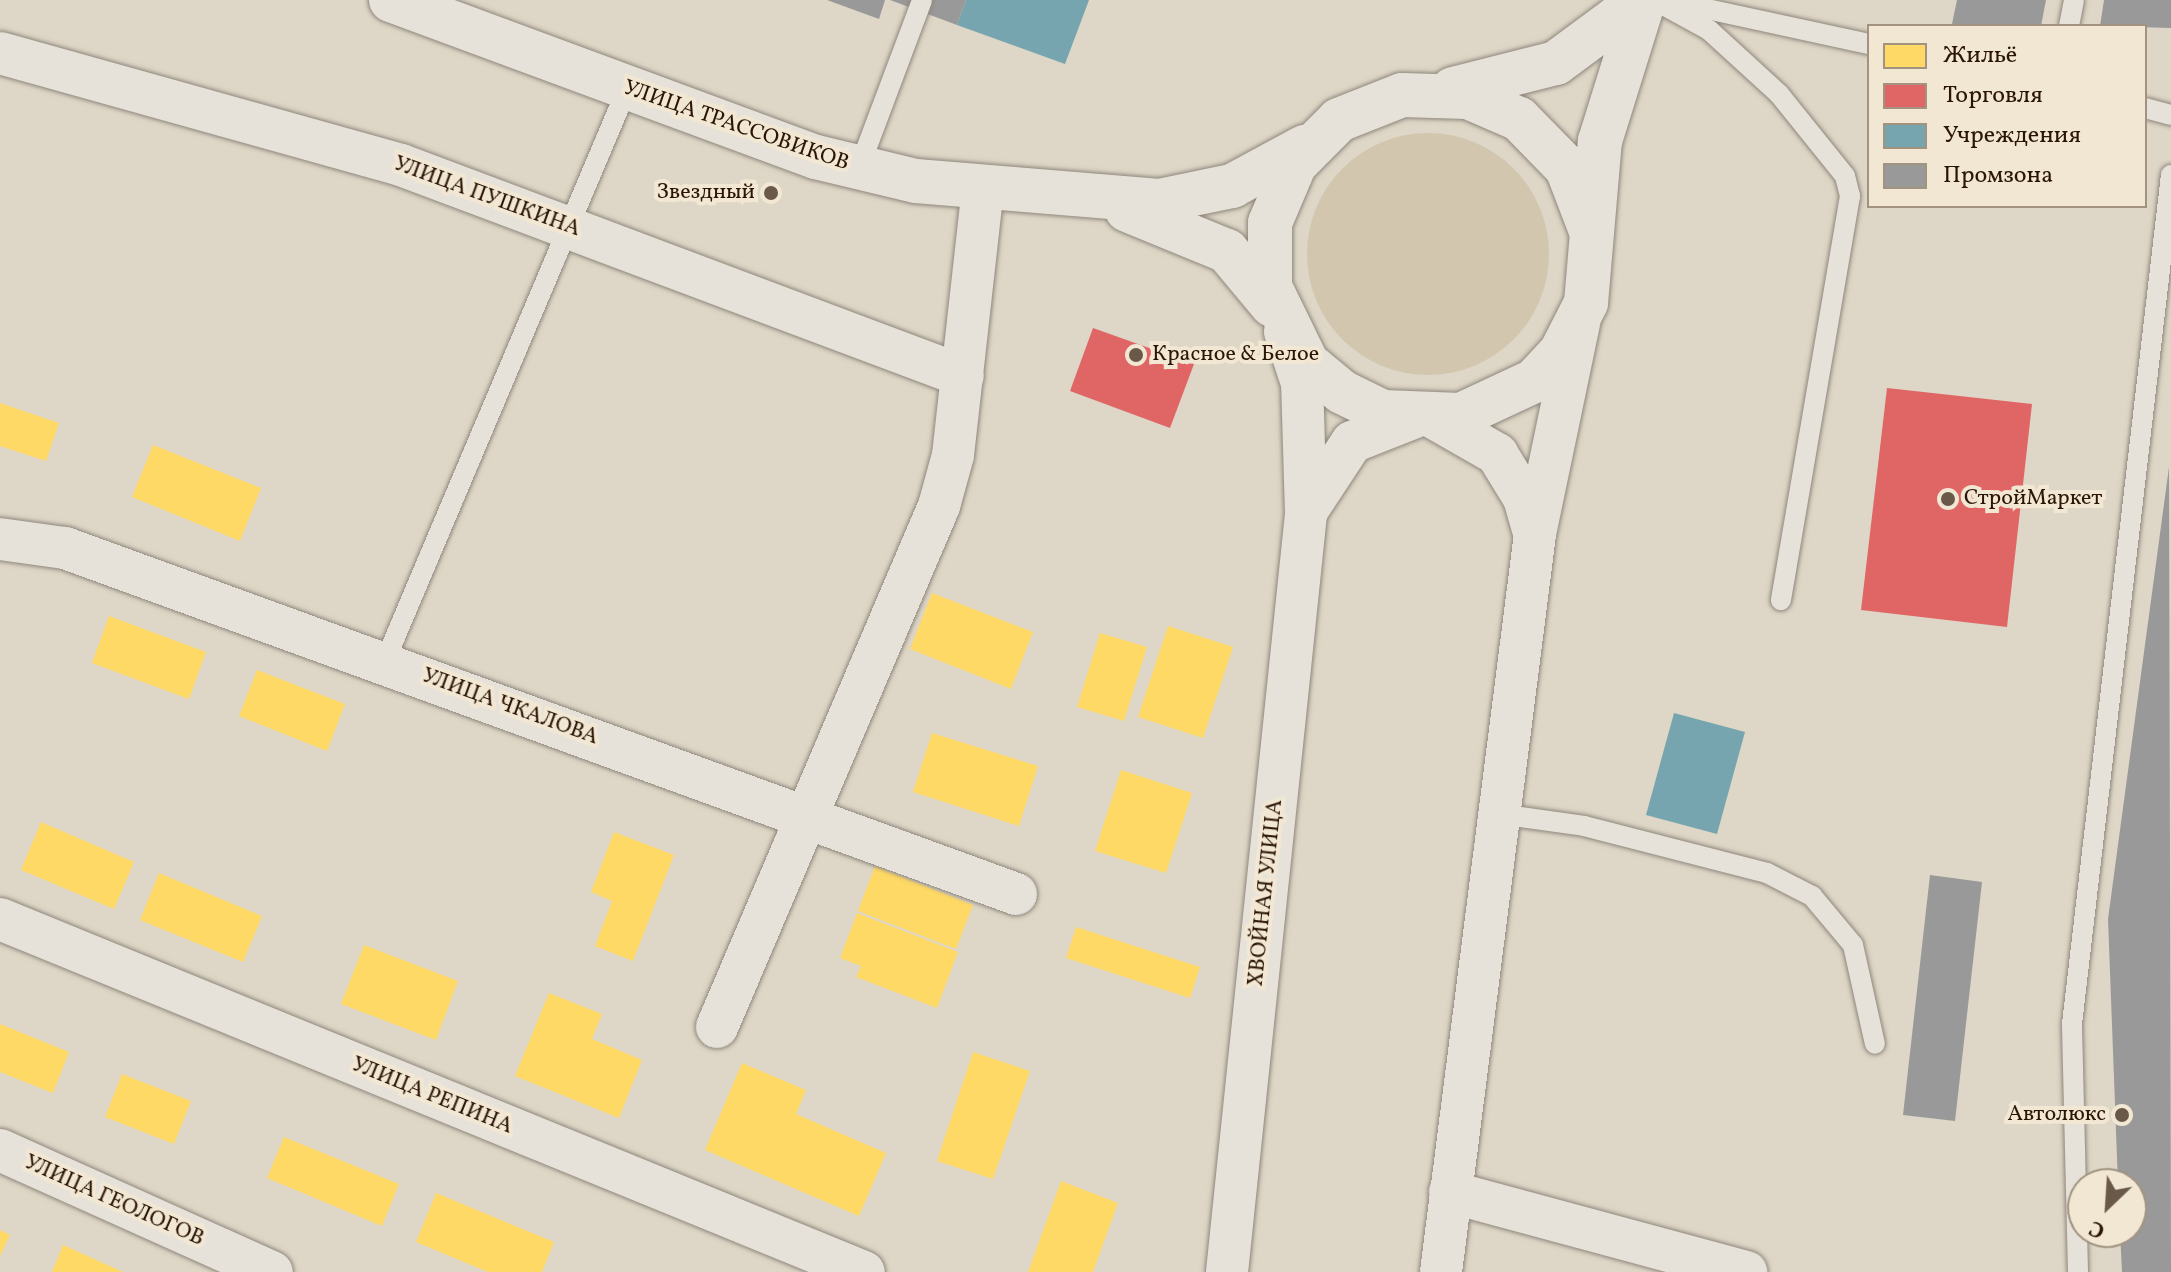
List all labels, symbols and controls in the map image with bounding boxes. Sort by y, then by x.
legend [1867,24,2147,208]
text: Жильё [1943,39,2017,73]
street label: УЛИЦА ТРАССОВИКОВ [619,75,853,177]
text: Торговля [1943,79,2043,113]
text: Учреждения [1943,119,2081,153]
street label: УЛИЦА ПУШКИНА [390,151,584,243]
text: Промзона [1943,159,2053,193]
place label: Звездный [657,180,755,206]
marker: Звездный [762,184,780,202]
place label: Красное & Белое [1152,342,1319,368]
marker: Красное & Белое [1127,346,1145,364]
place label: СтройМаркет [1964,486,2102,512]
marker: СтройМаркет [1939,490,1957,508]
street label: УЛИЦА ЧКАЛОВА [418,663,602,751]
street label: ХВОЙНАЯ УЛИЦА [1243,798,1289,988]
street label: УЛИЦА РЕПИНА [348,1052,516,1140]
place label: Автолюкс [2008,1102,2106,1128]
marker: Автолюкс [2113,1106,2131,1124]
street label: УЛИЦА ГЕОЛОГОВ [20,1150,208,1252]
north arrow [2067,1168,2147,1248]
text: С [2085,1211,2110,1245]

